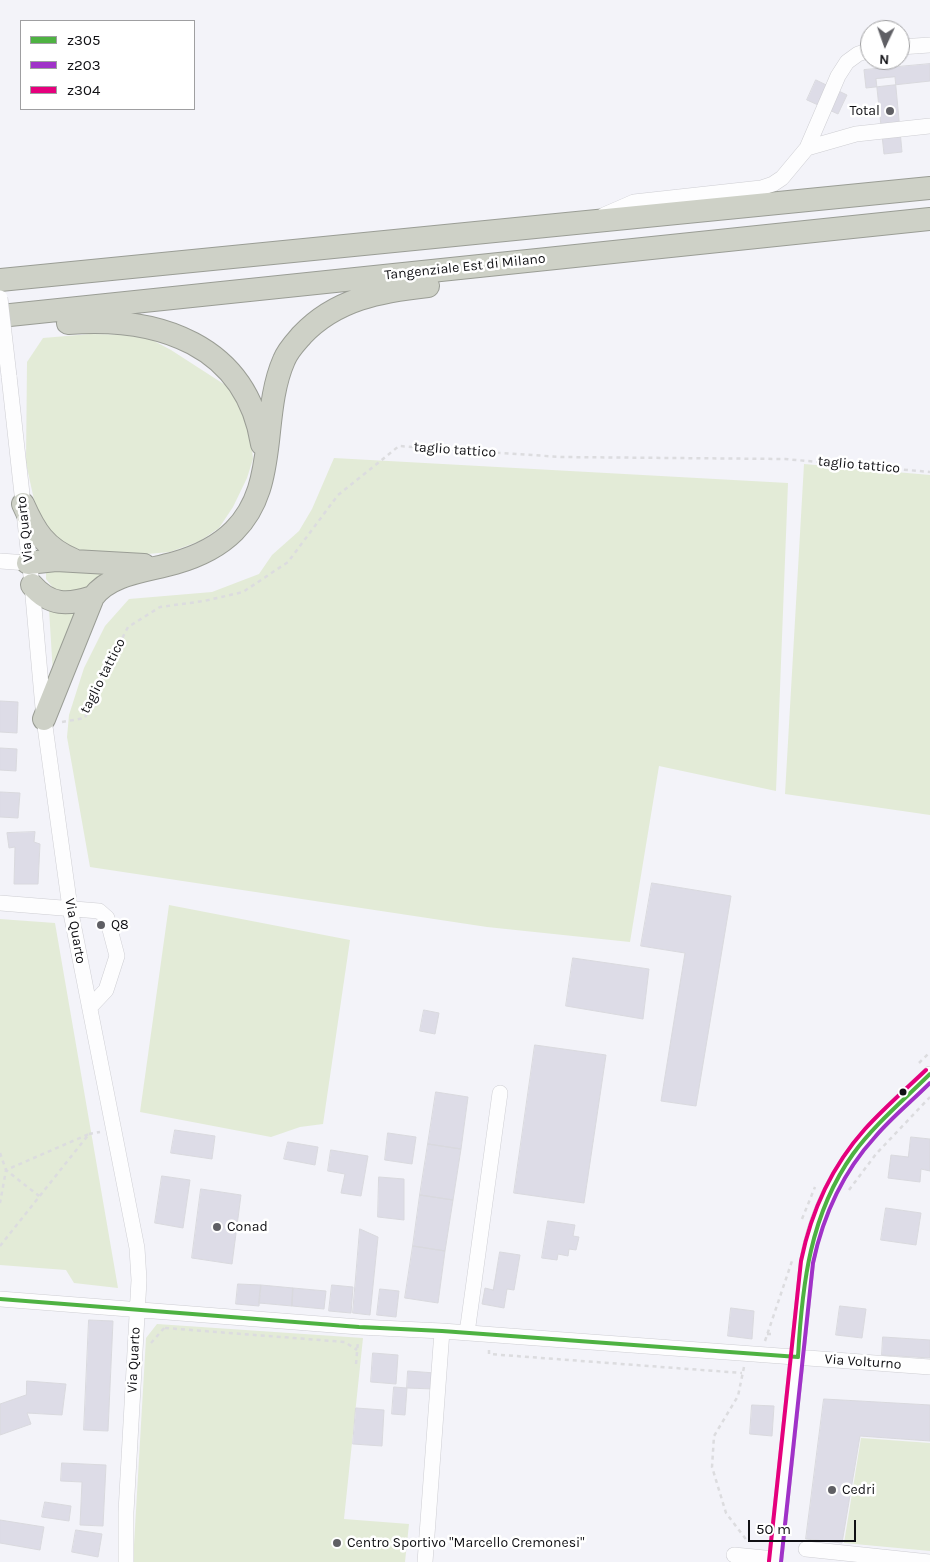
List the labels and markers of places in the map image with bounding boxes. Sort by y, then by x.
place label: Total [850,103,880,119]
marker: Total [884,105,896,117]
place label: Q8 [111,917,129,933]
marker: Q8 [95,919,107,931]
unlabelled marker [898,1087,908,1097]
place label: Conad [227,1219,268,1235]
marker: Conad [211,1221,223,1233]
place label: Cedri [842,1482,875,1498]
marker: Cedri [826,1484,838,1496]
place label: Centro Sportivo "Marcello Cremonesi" [347,1535,584,1551]
marker: Centro Sportivo "Marcello Cremonesi" [331,1537,343,1549]

